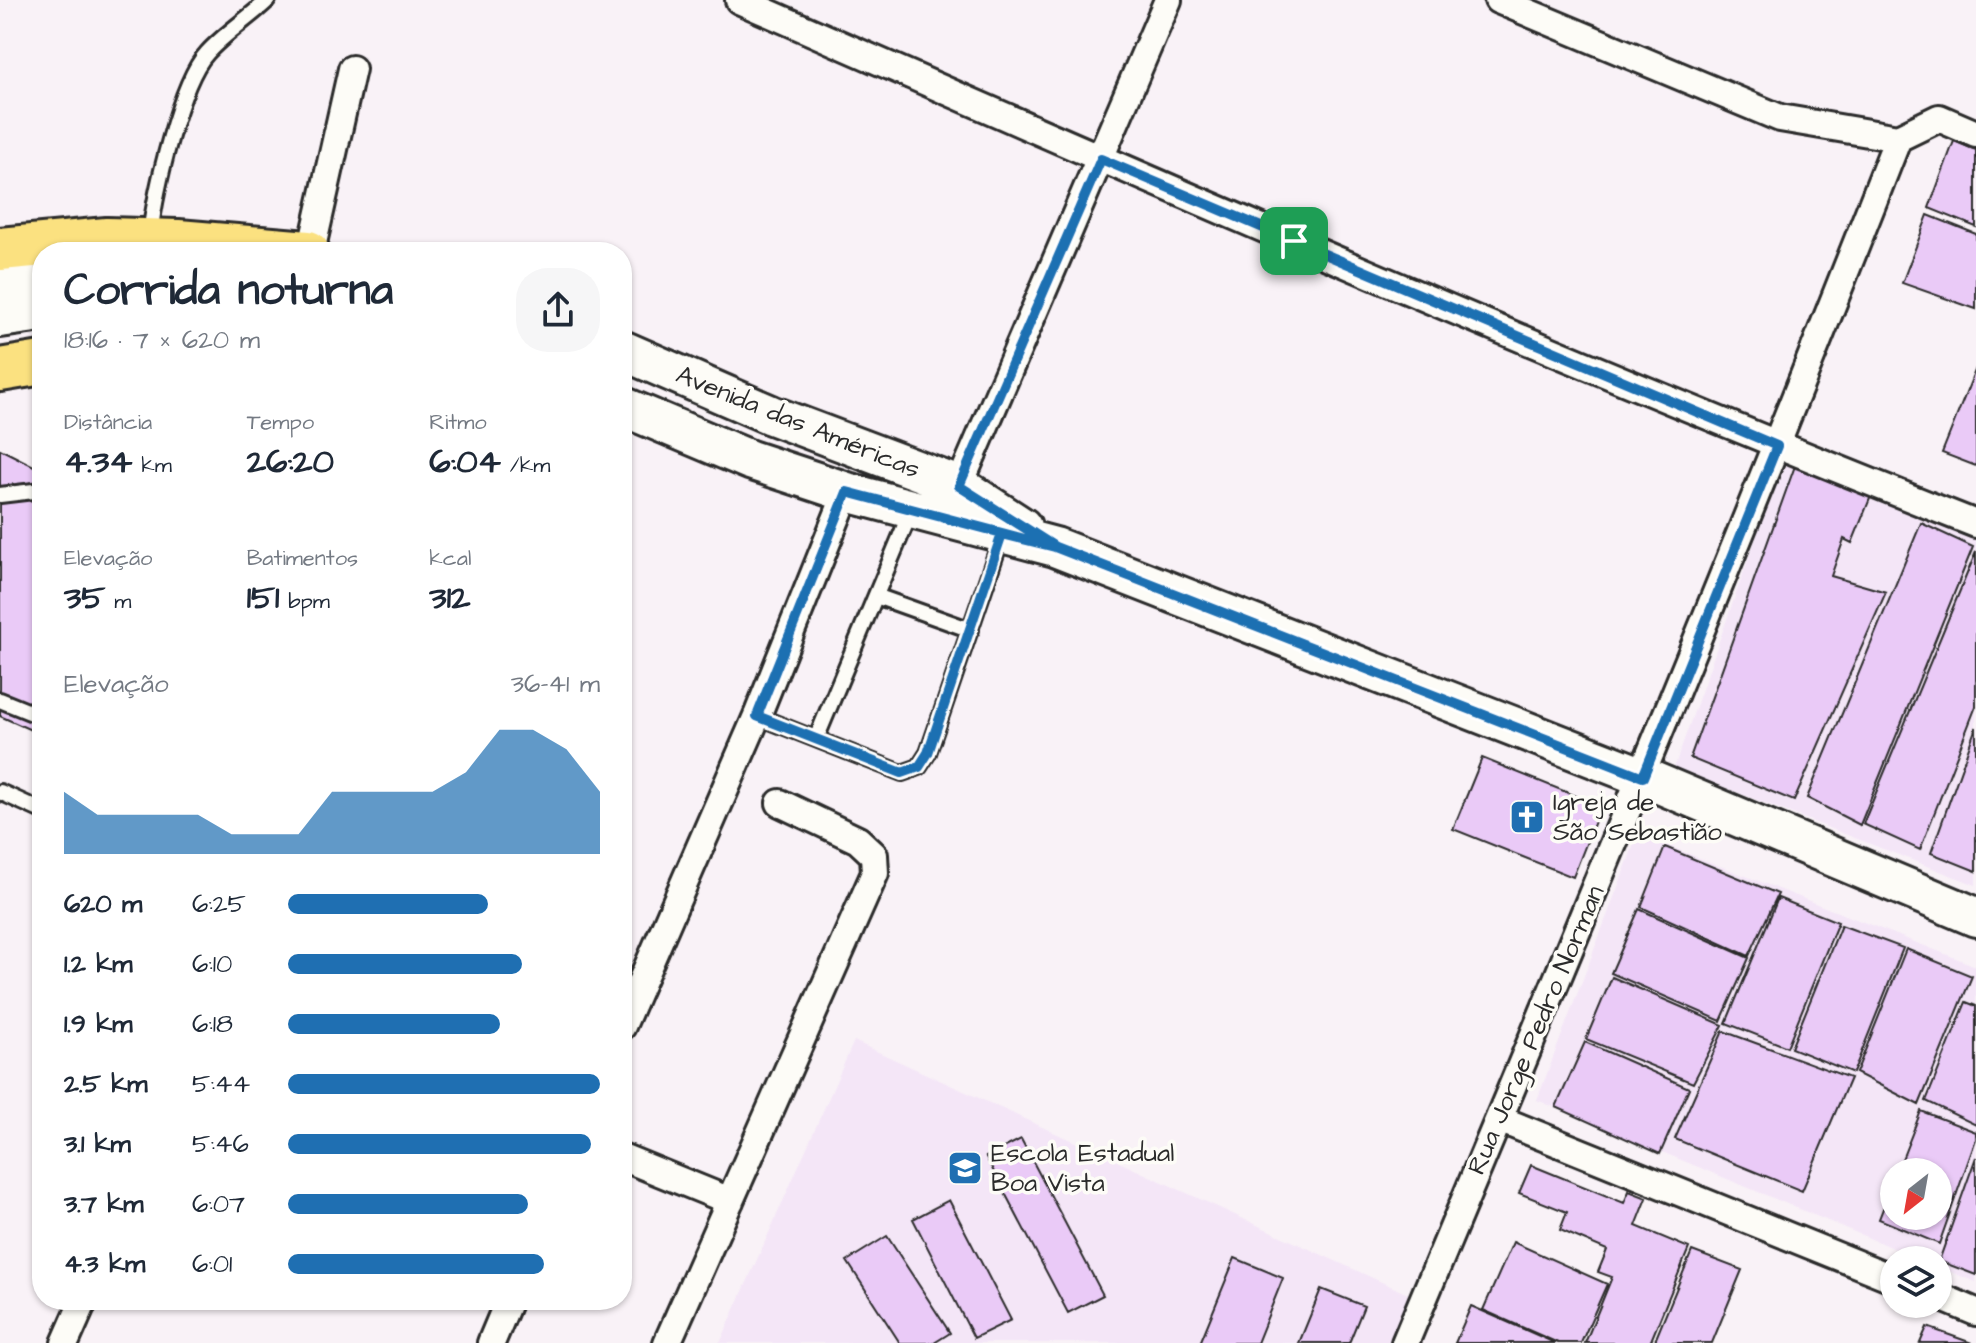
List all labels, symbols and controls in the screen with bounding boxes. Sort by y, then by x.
pin [1260,207,1328,275]
icon: arrive [1272,219,1316,263]
text: Corrida noturna [64,261,393,322]
button: share [516,268,600,352]
text: 18:16 · 7 × 620 m [64,322,260,358]
street label: Avenida das Américas [671,357,925,487]
text: Distância [64,407,152,438]
text: Tempo [247,407,314,438]
text: Ritmo [429,407,487,438]
text: 4.34 [64,438,132,486]
text: 26:20 [247,438,334,486]
text: 6:04 [429,438,501,486]
text: km [132,450,172,481]
text: /km [501,450,550,481]
text: Elevação [64,543,152,574]
text: Batimentos [247,543,358,574]
text: kcal [429,543,471,574]
text: 35 [64,574,105,622]
text: 151 [247,574,279,622]
text: 312 [429,574,470,622]
text: m [105,586,131,617]
text: bpm [279,586,330,617]
text: Elevação [64,666,169,702]
text: 36–41 m [511,666,600,702]
place label: Igreja de São Sebastião [1553,784,1722,850]
church icon: Igreja de São Sebastião [1508,798,1546,836]
street label: Rua Jorge Pedro Norman [1459,880,1615,1181]
text: 620 m [64,886,142,922]
text: 6:25 [192,886,246,922]
text: 1.2 km [64,946,132,982]
text: 6:10 [192,946,232,982]
text: 1.9 km [64,1006,132,1042]
text: 6:18 [192,1006,233,1042]
text: 2.5 km [64,1066,148,1102]
text: 5:44 [192,1066,250,1102]
text: 3.1 km [64,1126,131,1162]
text: 5:46 [192,1126,249,1162]
place label: Escola Estadual Boa Vista [991,1135,1174,1201]
school or university icon: Escola Estadual Boa Vista [946,1149,984,1187]
north arrow [1880,1158,1952,1230]
map controls [1880,1158,1952,1318]
text: 3.7 km [64,1186,144,1222]
text: 6:07 [192,1186,245,1222]
text: 4.3 km [64,1246,145,1282]
text: 6:01 [192,1246,232,1282]
button: layers [1880,1246,1952,1318]

